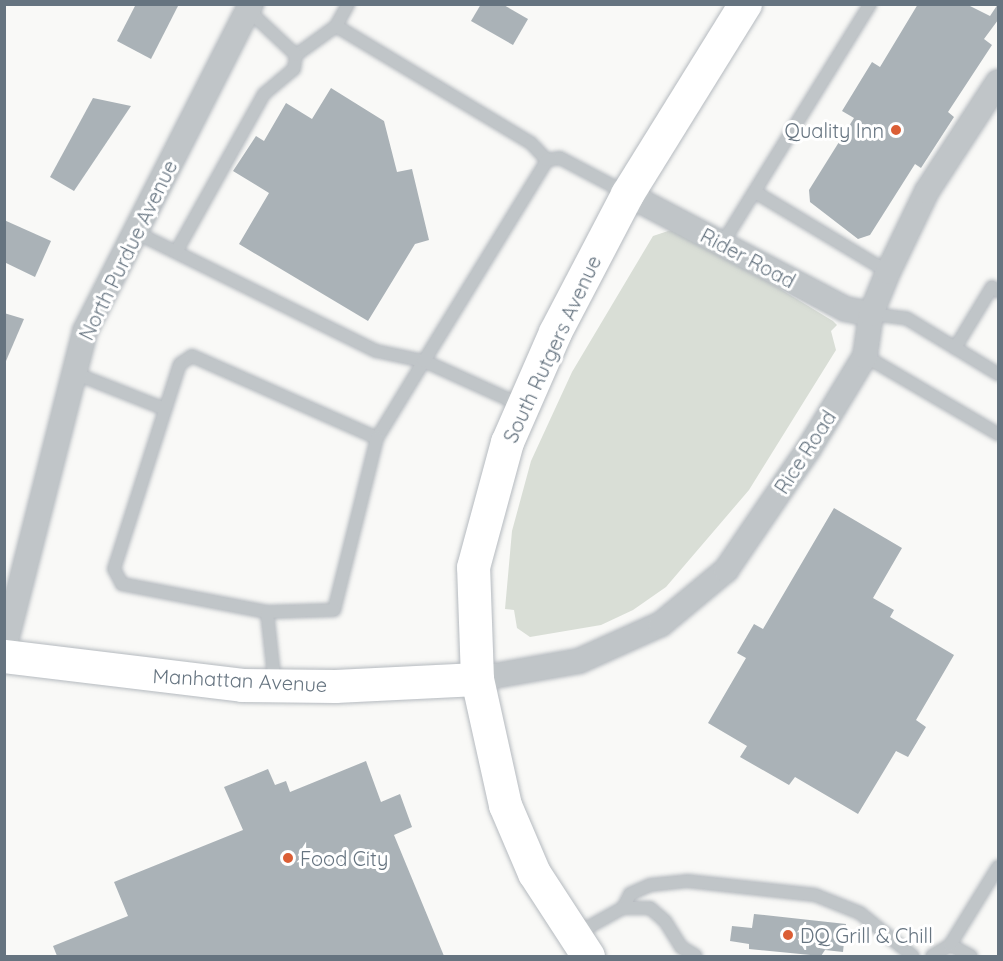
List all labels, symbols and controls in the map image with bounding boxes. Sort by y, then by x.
place label: Quality Inn [784,118,884,142]
marker: Quality Inn [889,123,903,137]
street label: North Purdue Avenue [74,156,182,344]
street label: Rider Road [697,223,799,293]
street label: South Rutgers Avenue [498,252,606,446]
street label: Rice Road [769,406,841,498]
street label: Manhattan Avenue [152,663,328,697]
place label: Food City [300,846,388,870]
marker: Food City [281,851,295,865]
place label: DQ Grill & Chill [800,923,933,947]
marker: DQ Grill & Chill [781,928,795,942]

